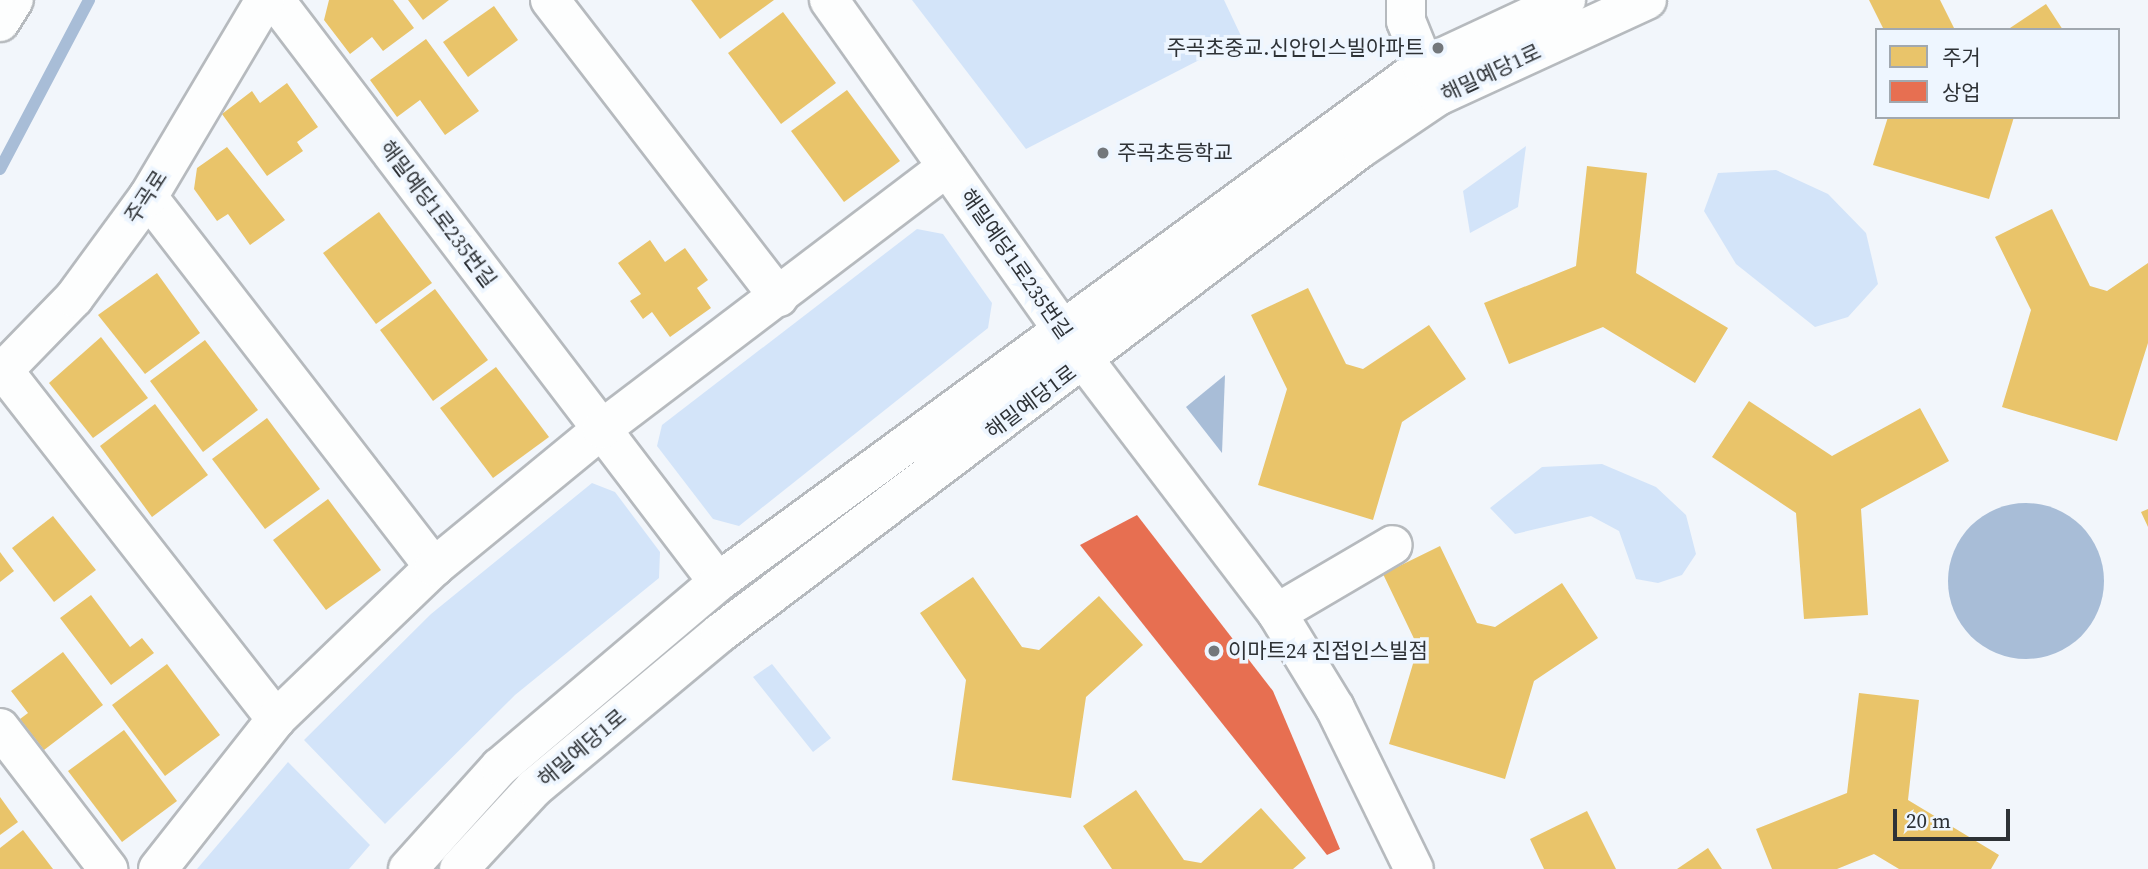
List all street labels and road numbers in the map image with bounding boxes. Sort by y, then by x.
street label: 해밀예당1로 [1437,39,1545,107]
street label: 해밀예당1로235번길 [375,136,501,292]
street label: 주곡로 [120,166,172,228]
street label: 해밀예당1로235번길 [955,184,1077,344]
street label: 해밀예당1로 [981,360,1081,444]
street label: 해밀예당1로 [533,704,631,792]

